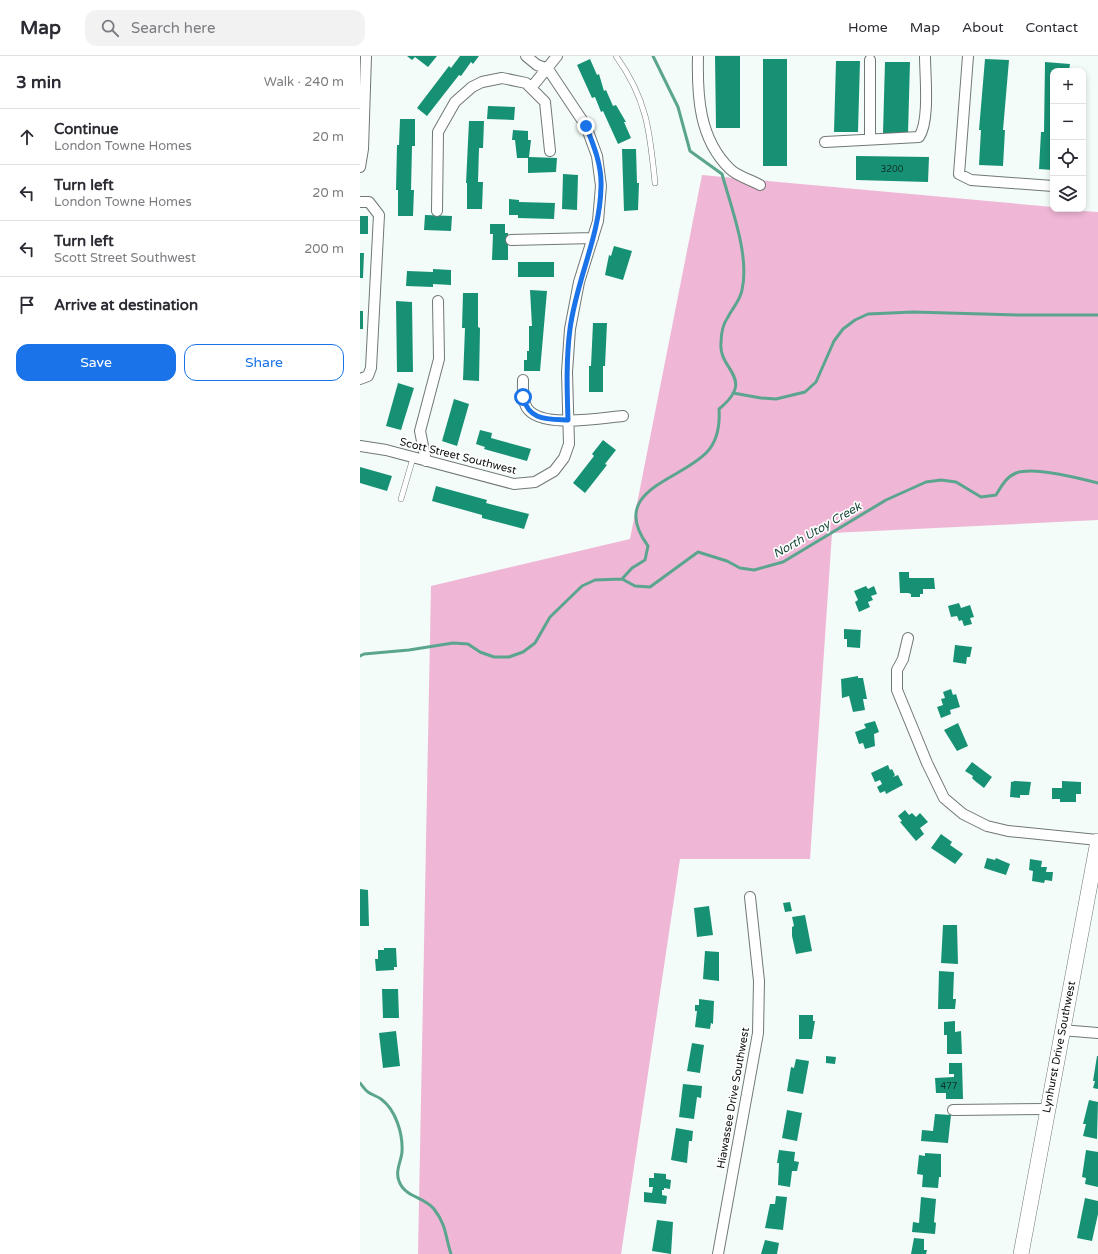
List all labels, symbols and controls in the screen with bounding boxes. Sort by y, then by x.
search box [85,10,365,46]
text: Map [20,17,61,39]
icon: search [99,17,121,39]
text: Search here [131,19,215,37]
text: Home [848,19,888,36]
text: Map [910,19,940,36]
text: About [962,19,1004,36]
text: Contact [1026,19,1078,36]
map controls [1050,68,1086,212]
button: + [1050,68,1086,104]
text: 3 min [16,72,61,93]
text: Walk · 240 m [264,74,344,90]
button: − [1050,104,1086,140]
route end [577,117,595,135]
text: Continue [54,120,118,138]
icon: ahead [16,126,38,148]
text: 20 m [312,129,344,145]
text: London Towne Homes [54,138,192,154]
button: locate [1050,140,1086,176]
house number: 3200 [881,164,904,175]
text: Turn left [54,176,114,194]
button: layers [1050,176,1086,212]
icon: left [16,182,38,204]
text: 20 m [312,185,344,201]
text: London Towne Homes [54,194,192,210]
text: Turn left [54,232,114,250]
icon: left [16,238,38,260]
text: 200 m [304,241,344,257]
text: Scott Street Southwest [54,250,196,266]
icon: arrive [16,294,38,316]
text: Arrive at destination [54,296,198,314]
button: Save [16,344,176,381]
button: Share [184,344,344,381]
route start [514,388,532,406]
street label: Scott Street Southwest [398,435,518,477]
water label: North Utoy Creek [770,498,865,561]
street label: Lynhurst Drive Southwest [1040,980,1078,1114]
street label: Hiawassee Drive Southwest [714,1026,752,1170]
house number: 477 [941,1081,958,1092]

